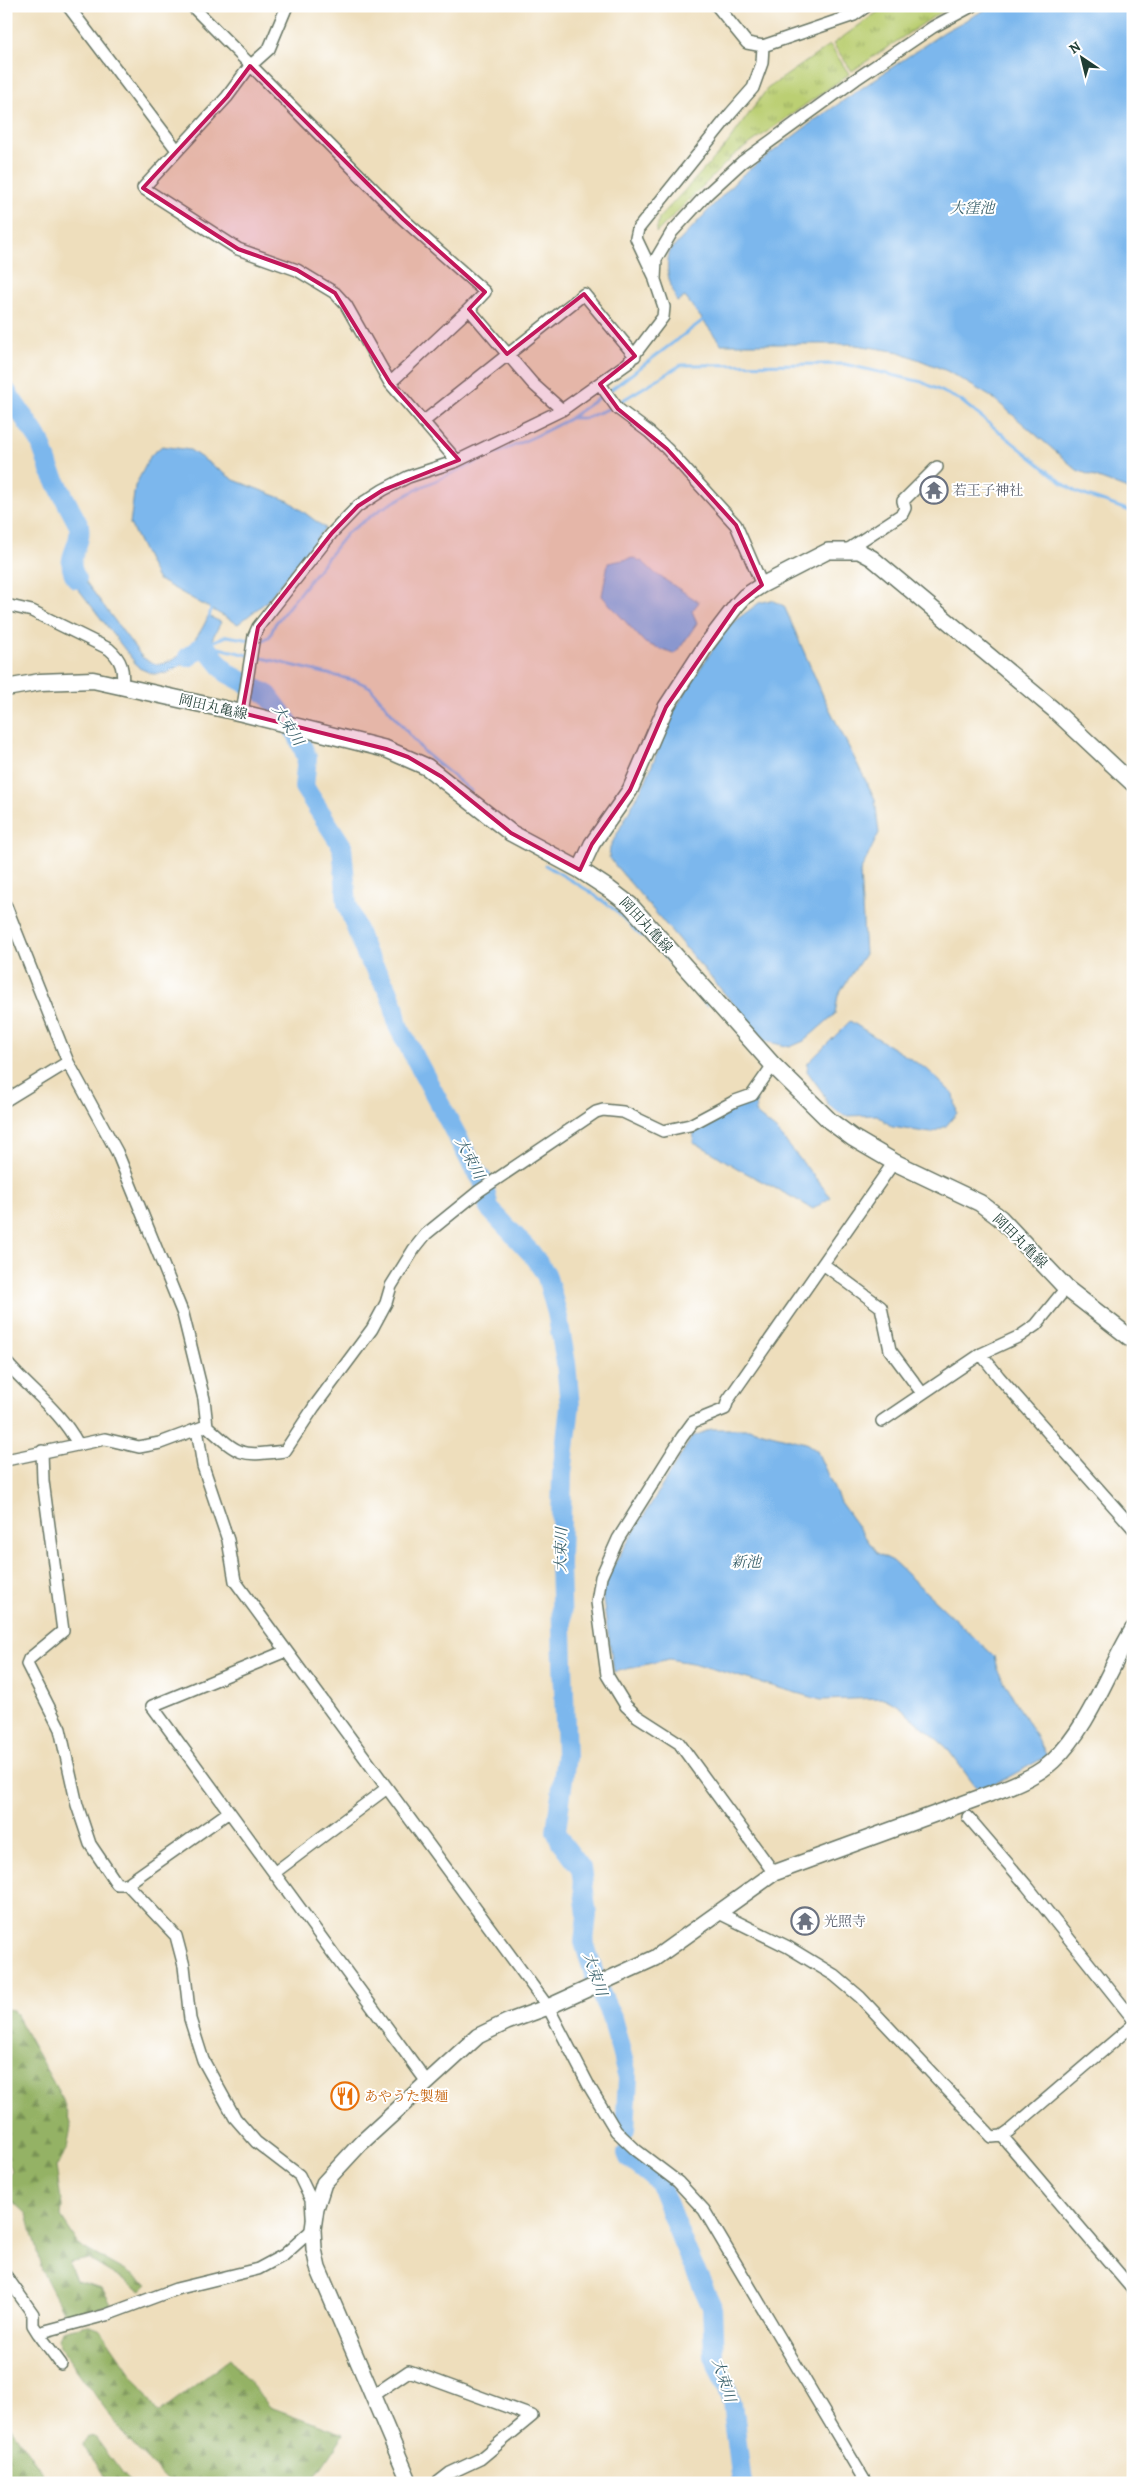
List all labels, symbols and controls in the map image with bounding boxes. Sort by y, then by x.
north arrow [1056,32,1106,82]
text: N [1065,37,1084,58]
water label: 大窪池 [949,198,996,218]
temple icon: 若王子神社 [919,475,949,505]
place label: 若王子神社 [953,481,1023,500]
street label: 岡田丸亀線 [177,690,249,724]
water label: 大束川 [268,701,309,751]
street label: 岡田丸亀線 [615,893,677,957]
water label: 大束川 [451,1133,490,1184]
street label: 岡田丸亀線 [989,1210,1051,1272]
water label: 大束川 [551,1525,571,1573]
water label: 新池 [731,1552,763,1572]
temple icon: 光照寺 [790,1906,820,1936]
place label: 光照寺 [824,1912,866,1931]
water label: 大束川 [578,1949,612,2000]
restaurant icon: あやうた製麺 [330,2081,360,2111]
place label: あやうた製麺 [364,2087,448,2106]
water label: 大束川 [708,2356,741,2406]

